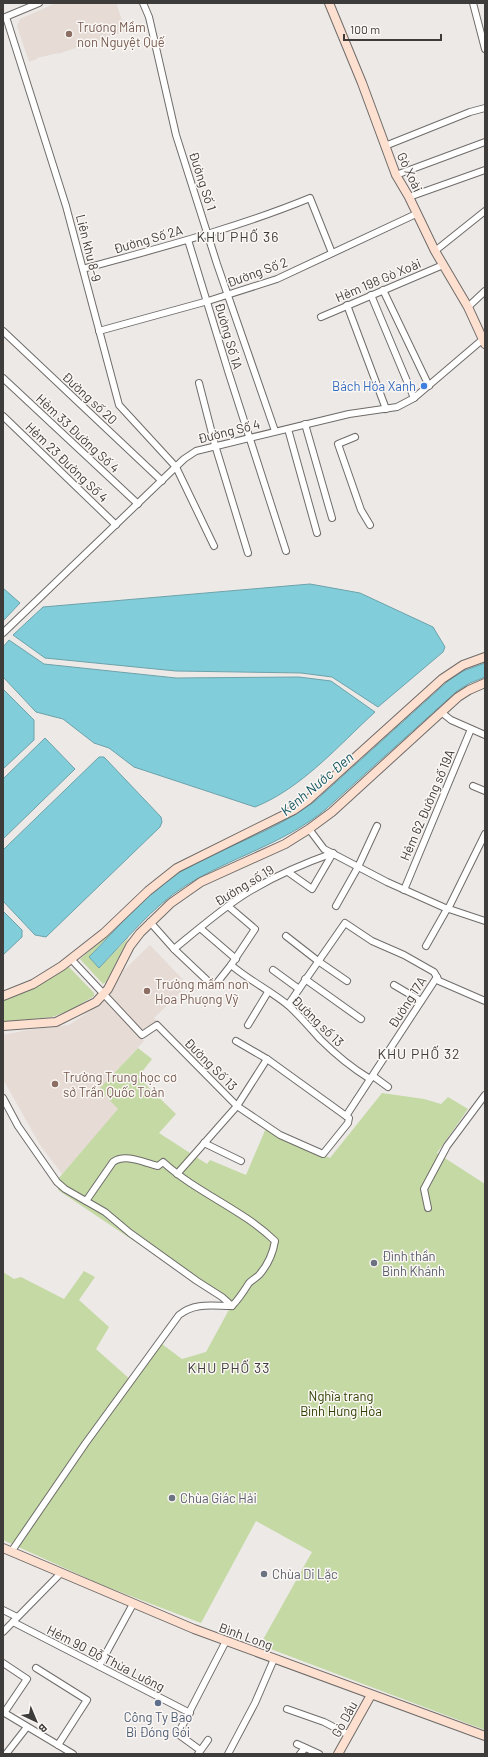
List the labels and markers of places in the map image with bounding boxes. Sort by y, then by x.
place label: Trương Mầm non Nguyệt Quế [77,19,165,50]
marker: Trương Mầm non Nguyệt Quế [64,29,74,39]
place label: Bách Hóa Xanh [332,378,416,394]
marker: Bách Hóa Xanh [419,381,429,391]
place label: Trường mầm non Hoa Phượng Vỹ [155,976,249,1007]
marker: Trường mầm non Hoa Phượng Vỹ [142,986,152,996]
place label: Trường Trung học cơ sở Trần Quốc Toản [63,1069,177,1100]
marker: Trường Trung học cơ sở Trần Quốc Toản [50,1079,60,1089]
place label: Đình thần Bình Khánh [382,1248,445,1279]
marker: Đình thần Bình Khánh [369,1258,379,1268]
place label: Chùa Giác Hải [180,1490,257,1506]
marker: Chùa Giác Hải [167,1493,177,1503]
place label: Chùa Di Lặc [272,1566,338,1582]
marker: Chùa Di Lặc [259,1569,269,1579]
marker: Công Ty Bao Bì Đóng Gói [153,1698,163,1708]
place label: Công Ty Bao Bì Đóng Gói [124,1709,192,1740]

